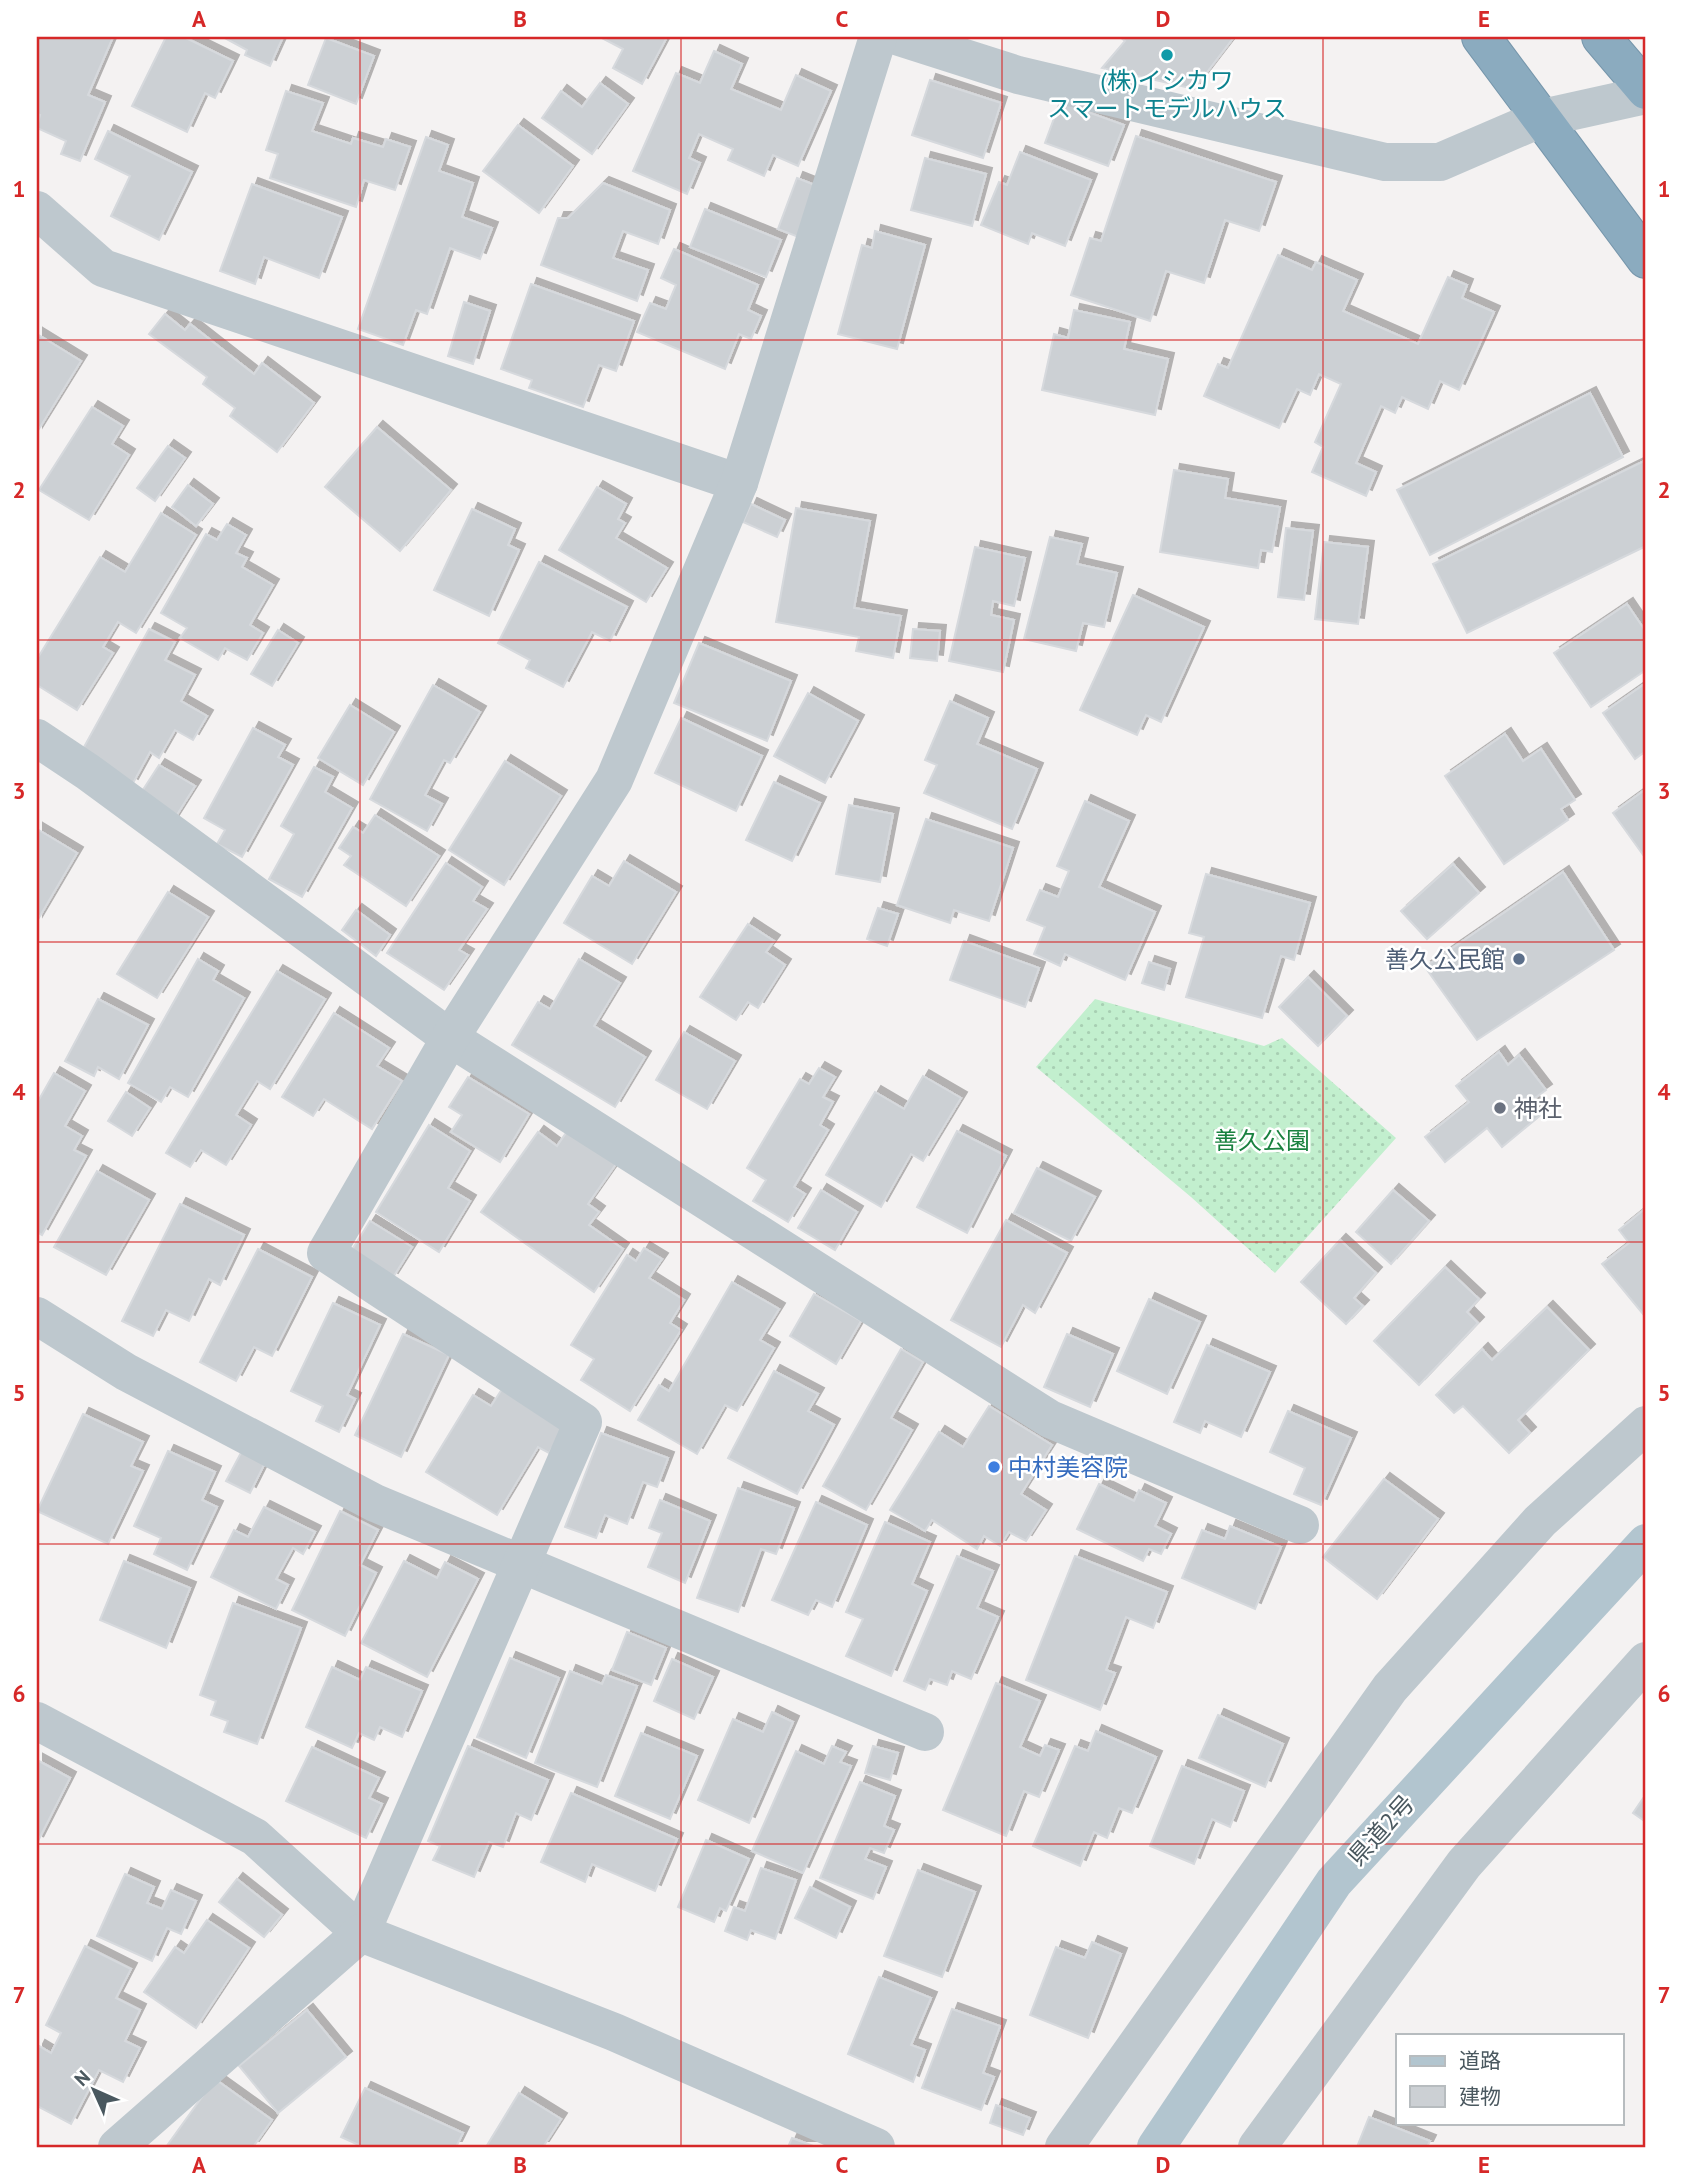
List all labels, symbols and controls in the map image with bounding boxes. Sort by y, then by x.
text: A [192,4,206,33]
text: B [513,4,527,33]
text: C [836,4,849,33]
text: D [1156,4,1170,33]
text: E [1478,4,1490,33]
marker: (株)イシカワ スマートモデルハウス [1159,47,1175,63]
place label: (株)イシカワ スマートモデルハウス [1047,65,1287,124]
text: 1 [12,174,26,203]
text: 1 [1657,174,1671,203]
text: 2 [12,475,26,504]
text: 2 [1657,475,1671,504]
text: 3 [12,776,26,805]
text: 3 [1657,776,1671,805]
place label: 善久公民館 [1385,944,1505,975]
marker: 善久公民館 [1511,951,1527,967]
text: 4 [12,1077,26,1106]
text: 4 [1657,1077,1671,1106]
place label: 神社 [1514,1093,1562,1124]
marker: 神社 [1492,1100,1508,1116]
park label: 善久公園 [1214,1125,1310,1156]
text: 5 [12,1378,26,1407]
text: 5 [1657,1378,1671,1407]
place label: 中村美容院 [1008,1452,1128,1483]
marker: 中村美容院 [986,1459,1002,1475]
text: 6 [12,1679,26,1708]
text: 6 [1657,1679,1671,1708]
street label: 県道2号 [1341,1788,1421,1872]
text: 7 [12,1980,26,2009]
text: 7 [1657,1980,1671,2009]
legend [1396,2034,1624,2124]
text: 道路 [1459,2047,1501,2074]
north arrow [60,2054,130,2124]
text: N [69,2065,95,2091]
text: 建物 [1459,2083,1501,2110]
text: A [192,2150,206,2179]
text: B [513,2150,527,2179]
text: C [836,2150,849,2179]
text: D [1156,2150,1170,2179]
text: E [1478,2150,1490,2179]

